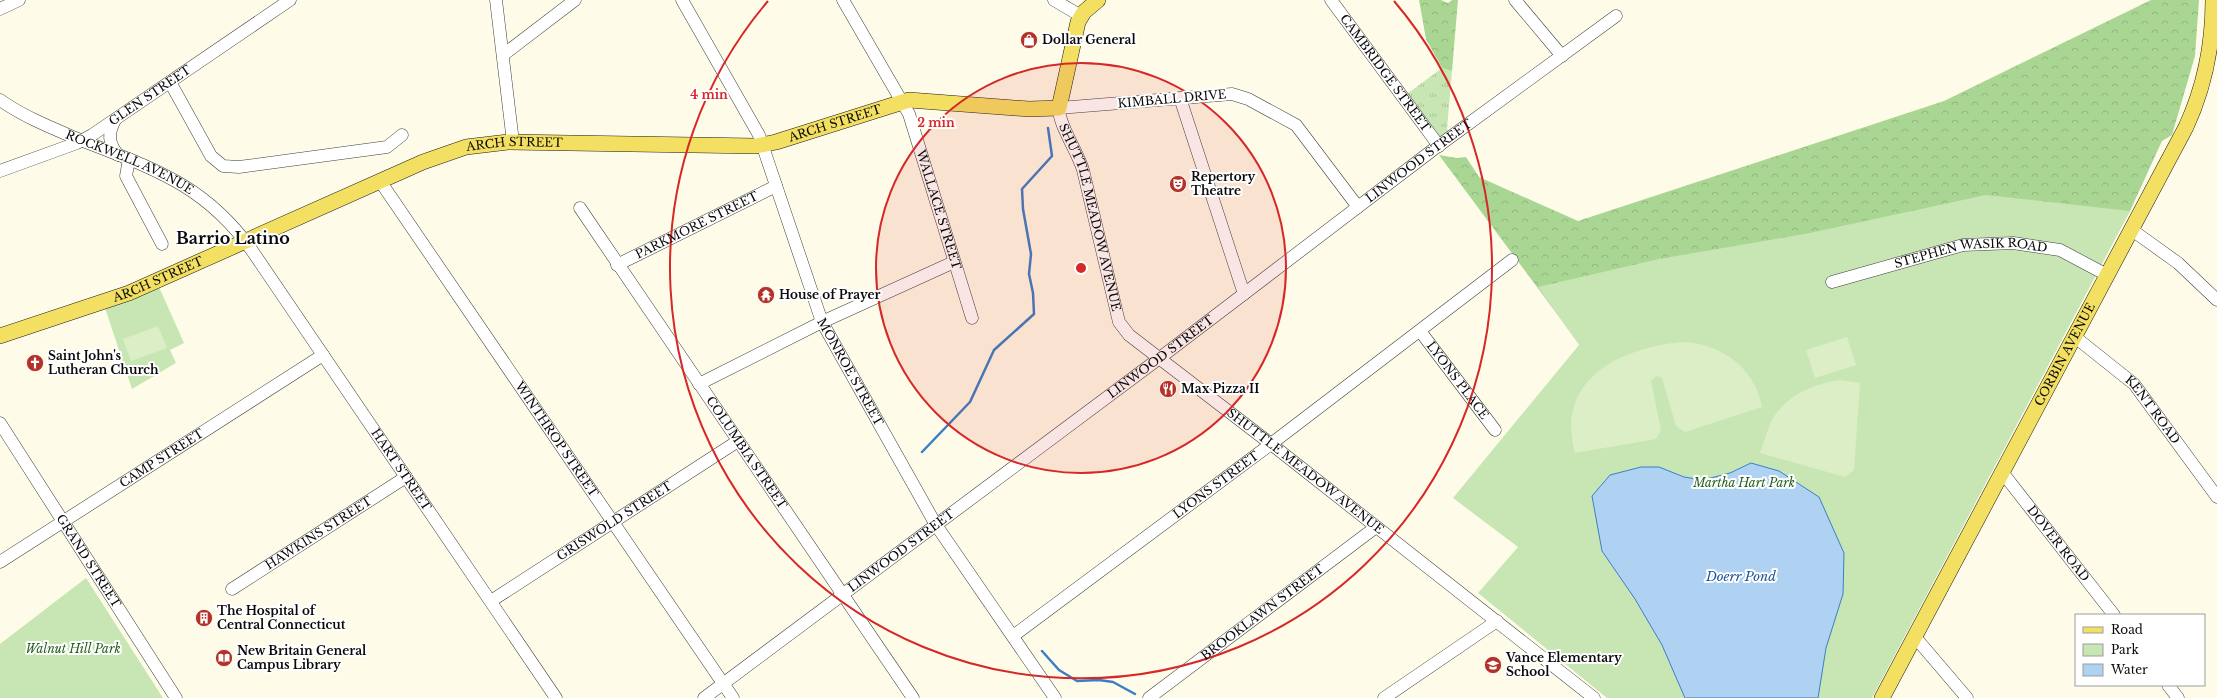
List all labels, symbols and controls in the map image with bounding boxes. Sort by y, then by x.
street label: CAMBRIDGE STREET [1337,11,1434,135]
shop icon: Dollar General [1019,30,1039,50]
place label: Dollar General [1042,32,1136,47]
street label: GLEN STREET [106,62,194,128]
street label: KIMBALL DRIVE [1117,86,1227,111]
text: 4 min [690,87,728,102]
street label: ARCH STREET [786,101,884,145]
text: 2 min [917,115,955,130]
street label: LINWOOD STREET [1362,116,1475,205]
street label: SHUTTLE MEADOW AVENUE [1056,121,1124,313]
street label: ROCKWELL AVENUE [63,127,197,197]
street label: ARCH STREET [464,134,563,154]
street label: WALLACE STREET [913,147,965,272]
place label: Repertory Theatre [1191,169,1256,198]
theatre icon: Repertory Theatre [1168,174,1188,194]
street label: PARKMORE STREET [633,188,761,262]
district label: Barrio Latino [176,228,290,248]
street label: STEPHEN WASIK ROAD [1892,235,2049,271]
street label: ARCH STREET [110,253,206,305]
centre of rings [1074,261,1088,275]
temple icon: House of Prayer [756,285,776,305]
place label: House of Prayer [779,287,880,302]
street label: CORBIN AVENUE [2031,300,2098,409]
street label: LINWOOD STREET [1104,312,1217,401]
street label: MONROE STREET [814,315,887,429]
street label: LYONS PLACE [1424,338,1492,422]
place label: Saint John's Lutheran Church [48,348,159,377]
church icon: Saint John's Lutheran Church [25,353,45,373]
street label: KENT ROAD [2122,372,2183,447]
street label: WINTHROP STREET [512,378,602,500]
restaurant icon: Max Pizza II [1158,379,1178,399]
place label: Max Pizza II [1181,381,1259,396]
street label: COLUMBIA STREET [703,393,791,512]
street label: SHUTTLE MEADOW AVENUE [1224,405,1387,537]
street label: CAMP STREET [116,425,207,491]
street label: HART STREET [368,426,435,514]
street label: LYONS STREET [1170,448,1262,521]
park label: Martha Hart Park [1692,475,1795,490]
street label: GRISWOLD STREET [554,478,675,563]
street label: HAWKINS STREET [262,493,375,573]
street label: DOVER ROAD [2024,502,2093,584]
street label: LINWOOD STREET [845,506,957,595]
street label: GRAND STREET [53,511,124,611]
street label: BROOKLAWN STREET [1198,561,1327,663]
water label: Doerr Pond [1705,568,1776,585]
place label: The Hospital of Central Connecticut [217,603,346,632]
building icon: The Hospital of Central Connecticut [194,608,214,628]
legend [2075,614,2205,686]
text: Road [2111,622,2143,637]
park label: Walnut Hill Park [25,641,121,656]
text: Park [2111,642,2139,657]
place label: New Britain General Campus Library [237,643,367,672]
library icon: New Britain General Campus Library [214,648,234,668]
place label: Vance Elementary School [1505,650,1622,679]
school or university icon: Vance Elementary School [1483,655,1503,675]
text: Water [2110,662,2148,677]

